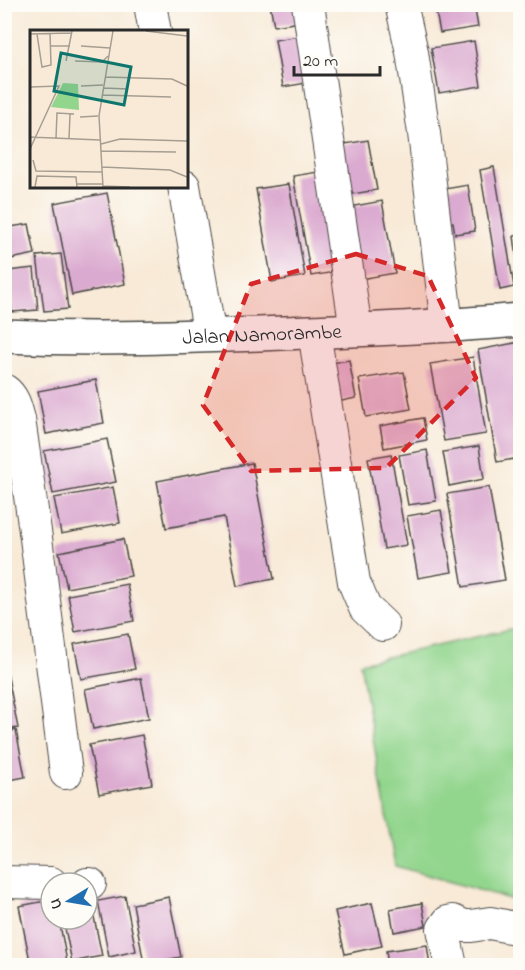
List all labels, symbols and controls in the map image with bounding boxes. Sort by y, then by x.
inset map [30,30,188,188]
scale bar [294,39,380,77]
text: 20 m [303,49,338,75]
street label: Jalan Namorambe [182,318,343,354]
north arrow [39,871,99,931]
text: U [43,896,69,911]

